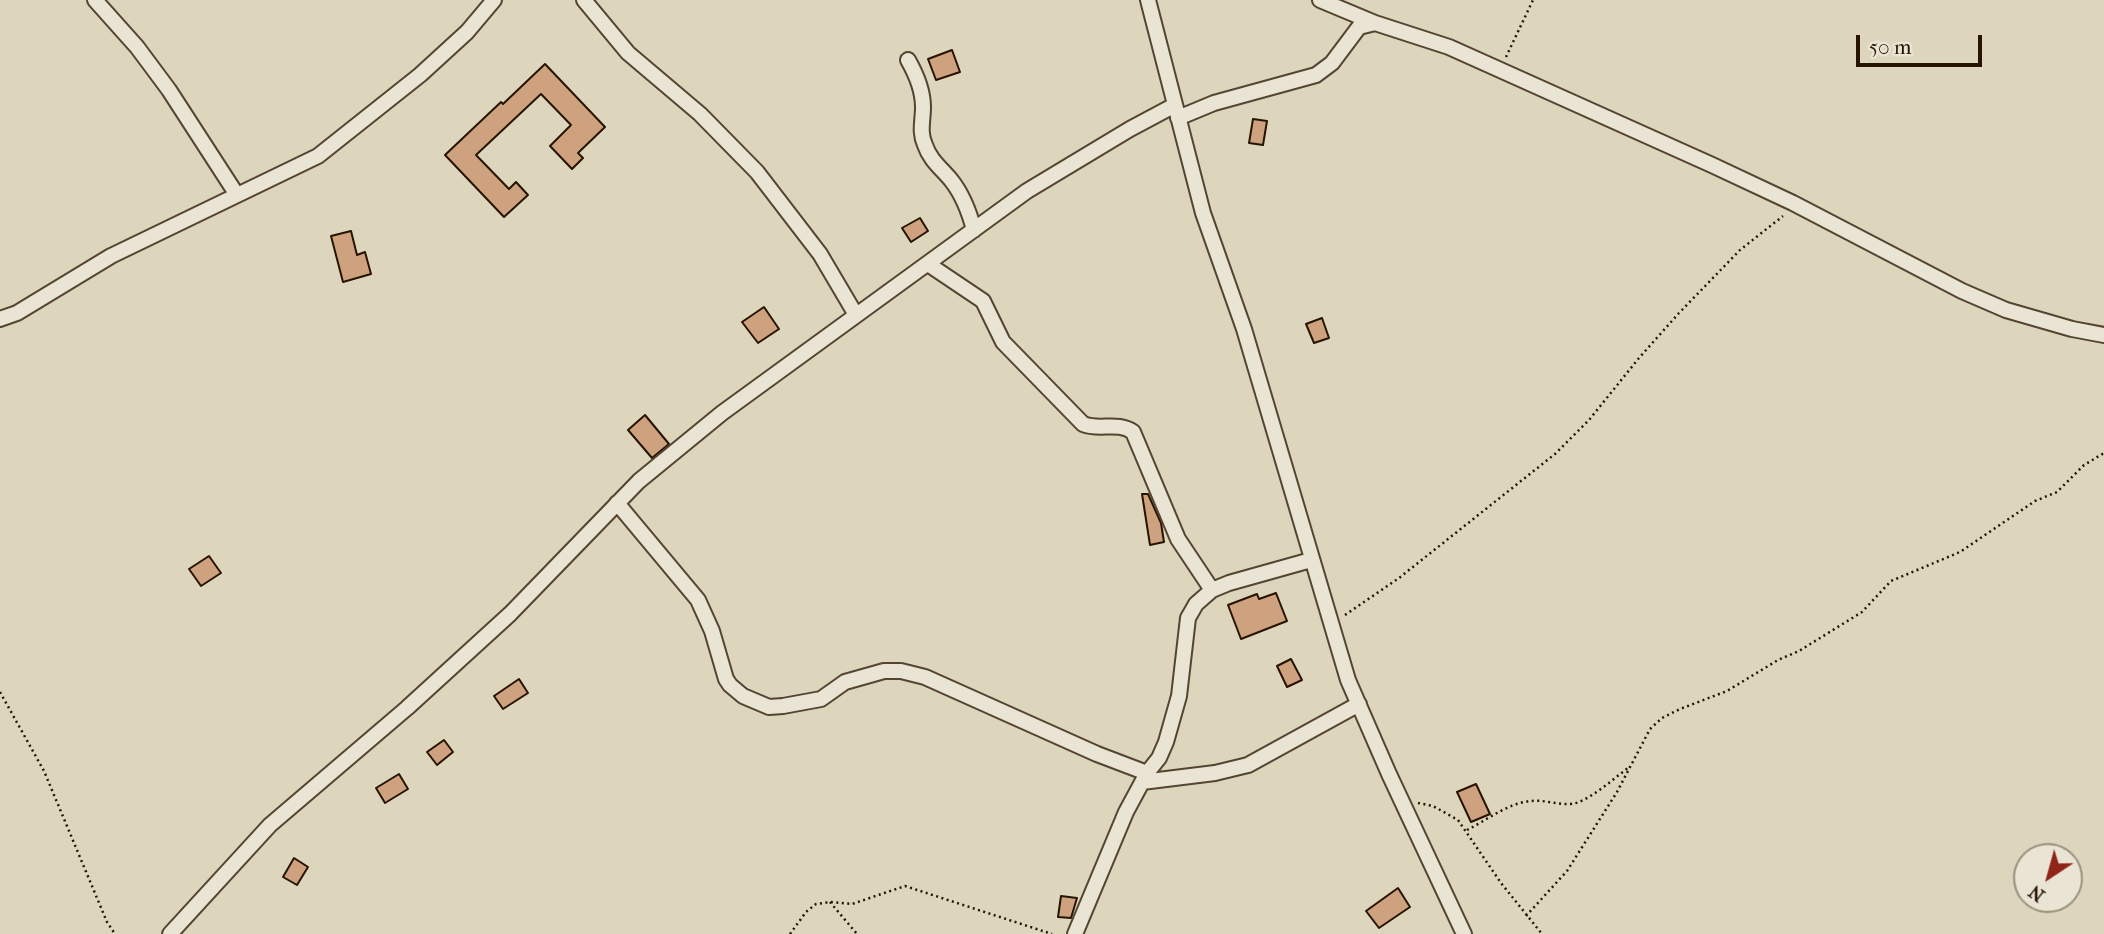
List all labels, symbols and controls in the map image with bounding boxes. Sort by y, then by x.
scale bar [1859,21,1985,65]
text: 50 m [1869,35,1912,59]
north arrow [2013,843,2083,913]
text: N [2025,880,2049,907]

